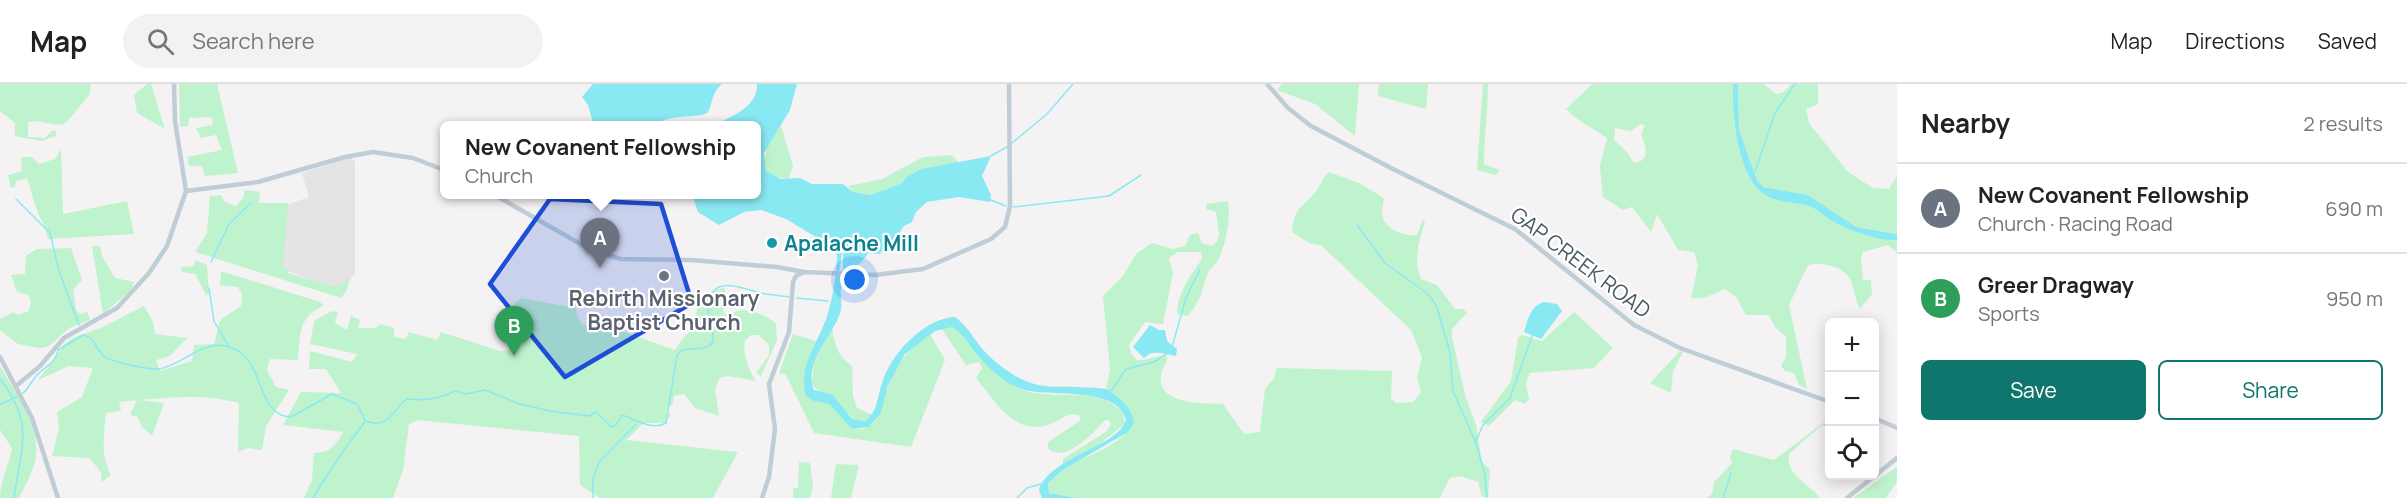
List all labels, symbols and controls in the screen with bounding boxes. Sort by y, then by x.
search box [123,14,543,68]
text: Map [30,22,87,60]
icon: search [144,25,177,58]
text: Search here [192,26,315,56]
text: Map [2111,27,2152,55]
text: Directions [2185,27,2285,55]
text: Saved [2318,27,2377,55]
text: Nearby [1921,105,2010,141]
text: 2 results [2303,110,2383,137]
popup [440,121,761,199]
text: New Covanent Fellowship [465,132,736,162]
text: Church [465,162,533,189]
text: New Covanent Fellowship [1978,180,2249,210]
text: A [1934,195,1947,222]
text: 690 m [2325,195,2383,222]
street label: GAP CREEK ROAD [1505,200,1657,324]
text: Church · Racing Road [1978,210,2173,237]
pin: A [580,218,620,268]
place label: Apalache Mill [784,229,919,257]
marker: Apalache Mill [765,236,779,250]
your location [840,265,869,294]
marker: Rebirth Missionary Baptist Church [657,269,671,283]
text: Greer Dragway [1978,270,2134,300]
place label: Rebirth Missionary Baptist Church [569,284,760,336]
text: B [1934,285,1947,312]
text: 950 m [2326,285,2383,312]
text: Sports [1978,300,2040,327]
pin: B [494,306,534,356]
map controls [1825,318,1879,480]
button: + [1825,318,1879,372]
button: Save [1921,360,2146,420]
button: Share [2158,360,2383,420]
button: − [1825,372,1879,426]
button: locate [1825,426,1879,480]

